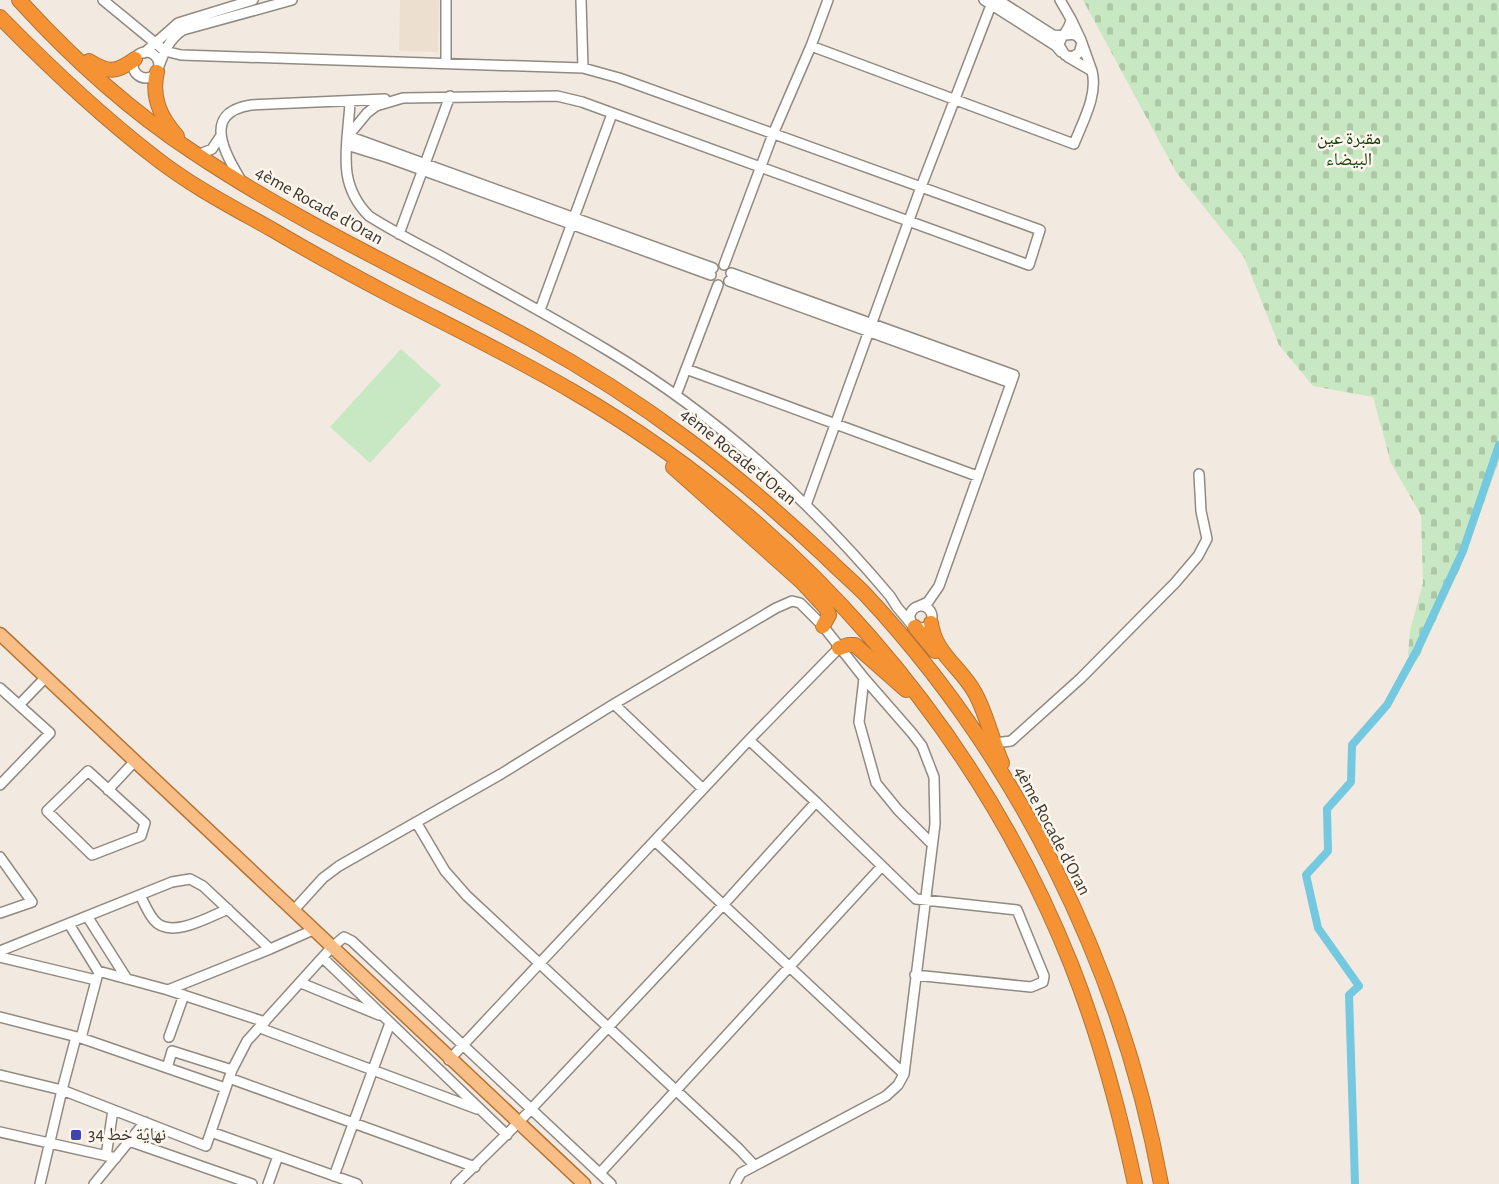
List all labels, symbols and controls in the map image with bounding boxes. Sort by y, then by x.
park label: مقبرة عين البيضاء [1317,130,1381,170]
street label: 4ème Rocade d'Oran [252,163,386,249]
street label: 4ème Rocade d'Oran [677,405,799,509]
street label: 4ème Rocade d'Oran [1010,764,1094,898]
place label: نهاية خط 34 [88,1126,166,1144]
marker: نهاية خط 34 [69,1128,83,1142]

